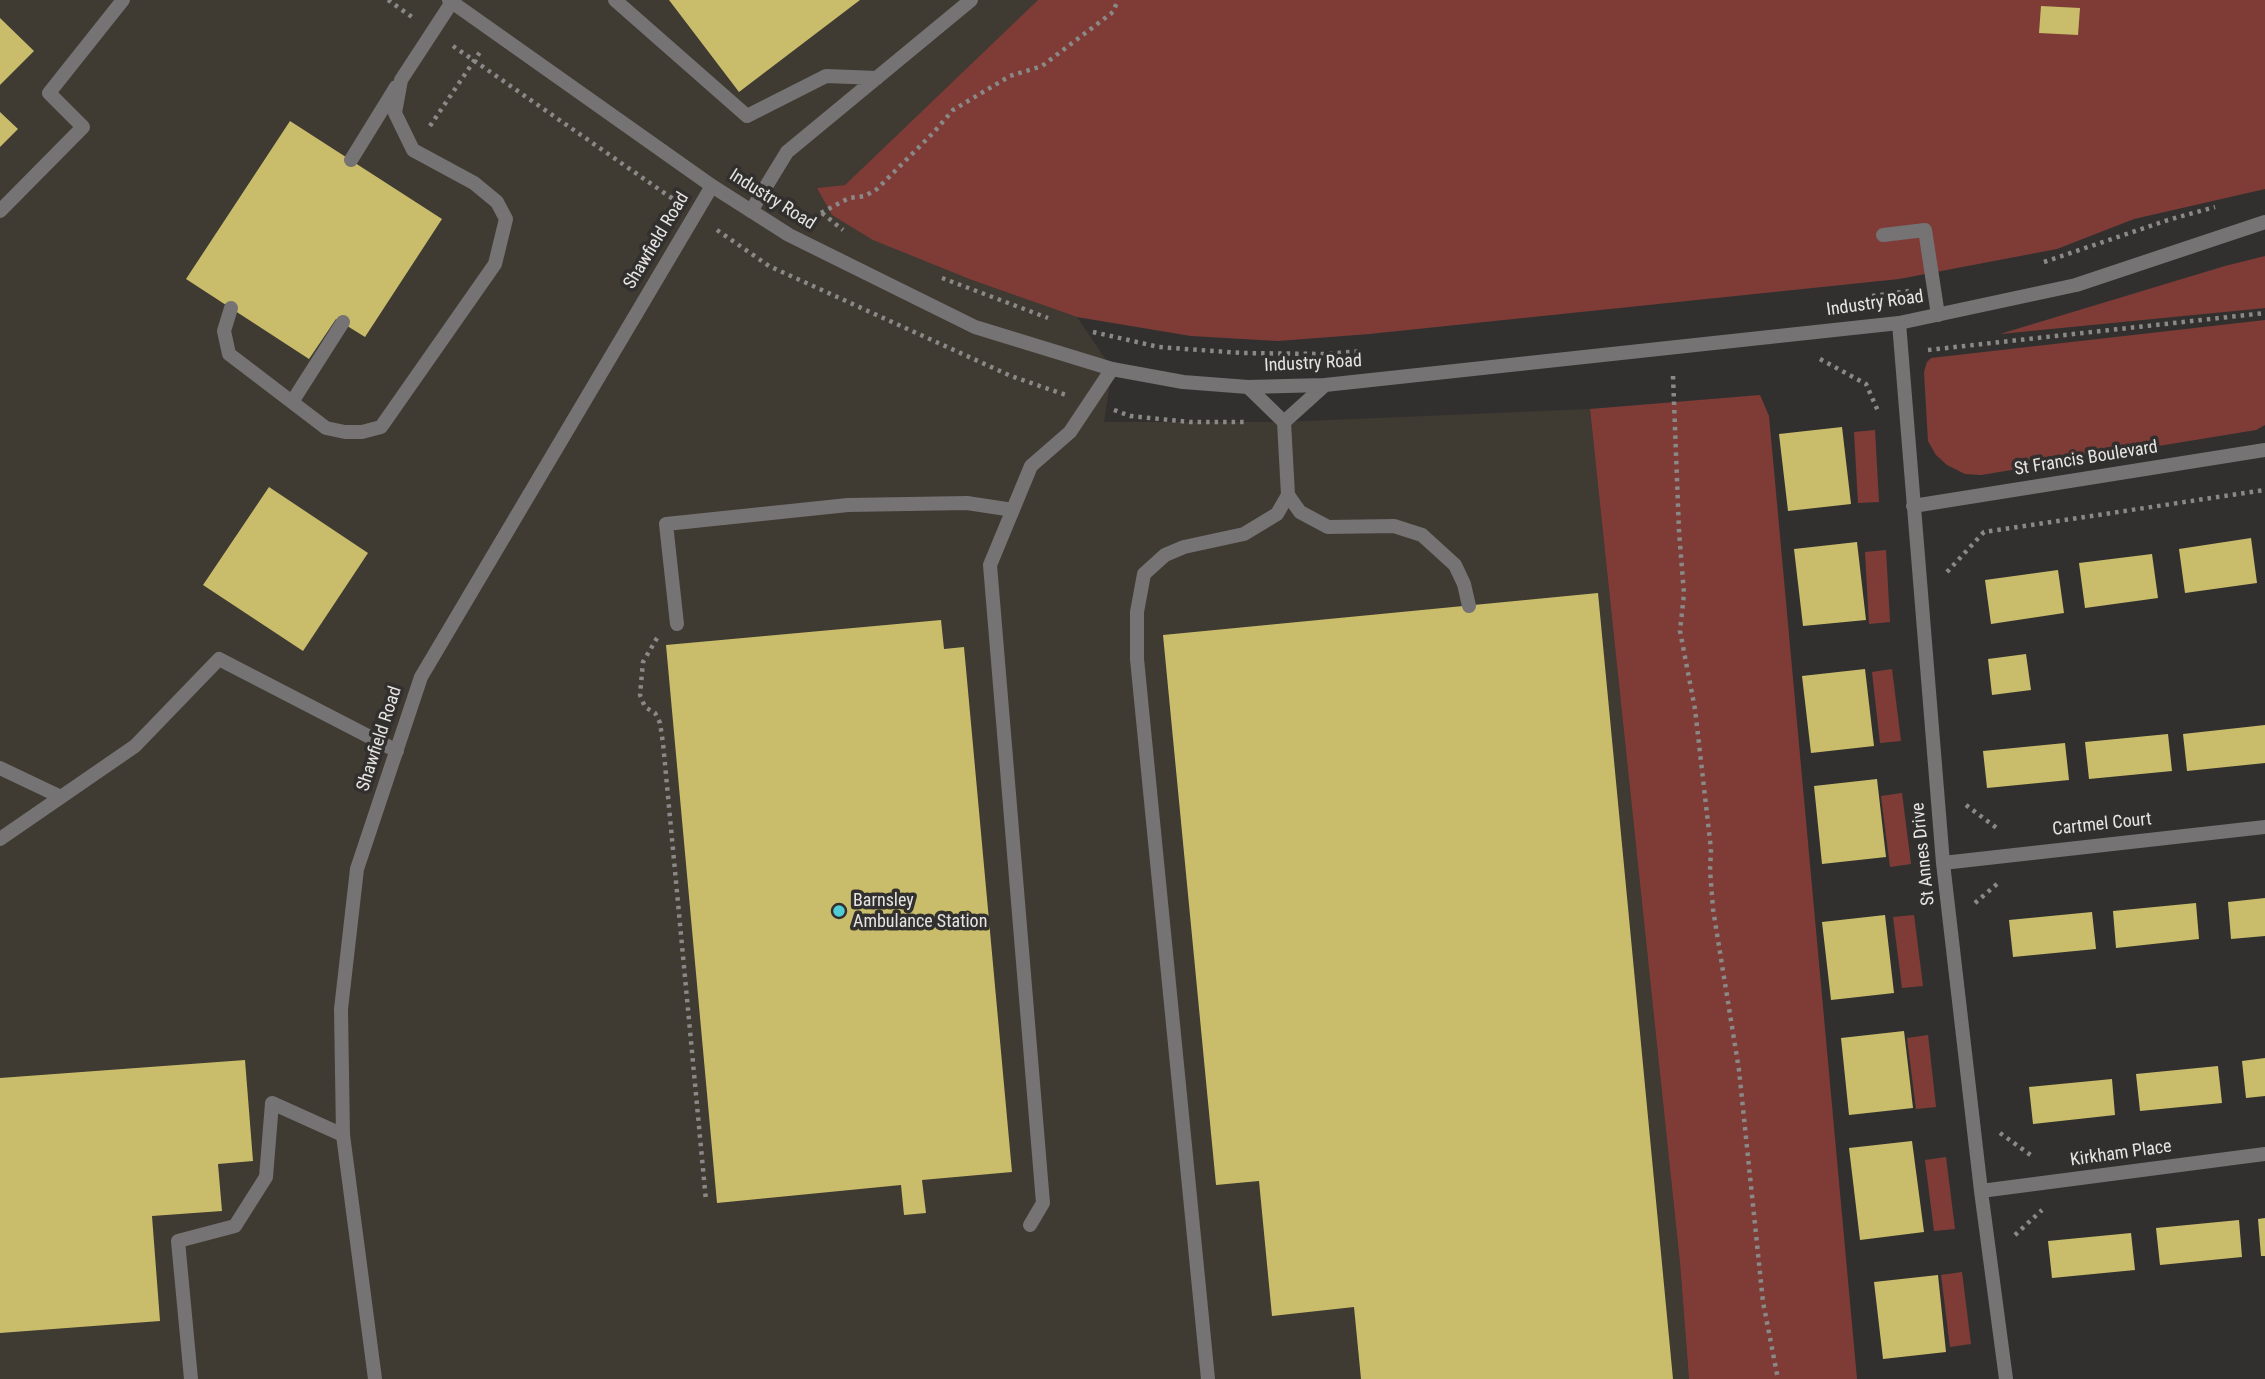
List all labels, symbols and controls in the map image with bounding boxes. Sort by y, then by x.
street label: Industry Road [725,165,819,235]
street label: Shawfield Road [620,189,694,293]
street label: Industry Road [1825,286,1925,322]
street label: Industry Road [1264,351,1362,377]
street label: St Francis Boulevard [2013,437,2159,481]
street label: Shawfield Road [353,684,407,794]
street label: St Annes Drive [1908,802,1940,906]
street label: Cartmel Court [2051,809,2153,841]
place label: Barnsley Ambulance Station [853,890,987,932]
marker: Barnsley Ambulance Station [831,903,847,919]
street label: Kirkham Place [2069,1136,2173,1172]

